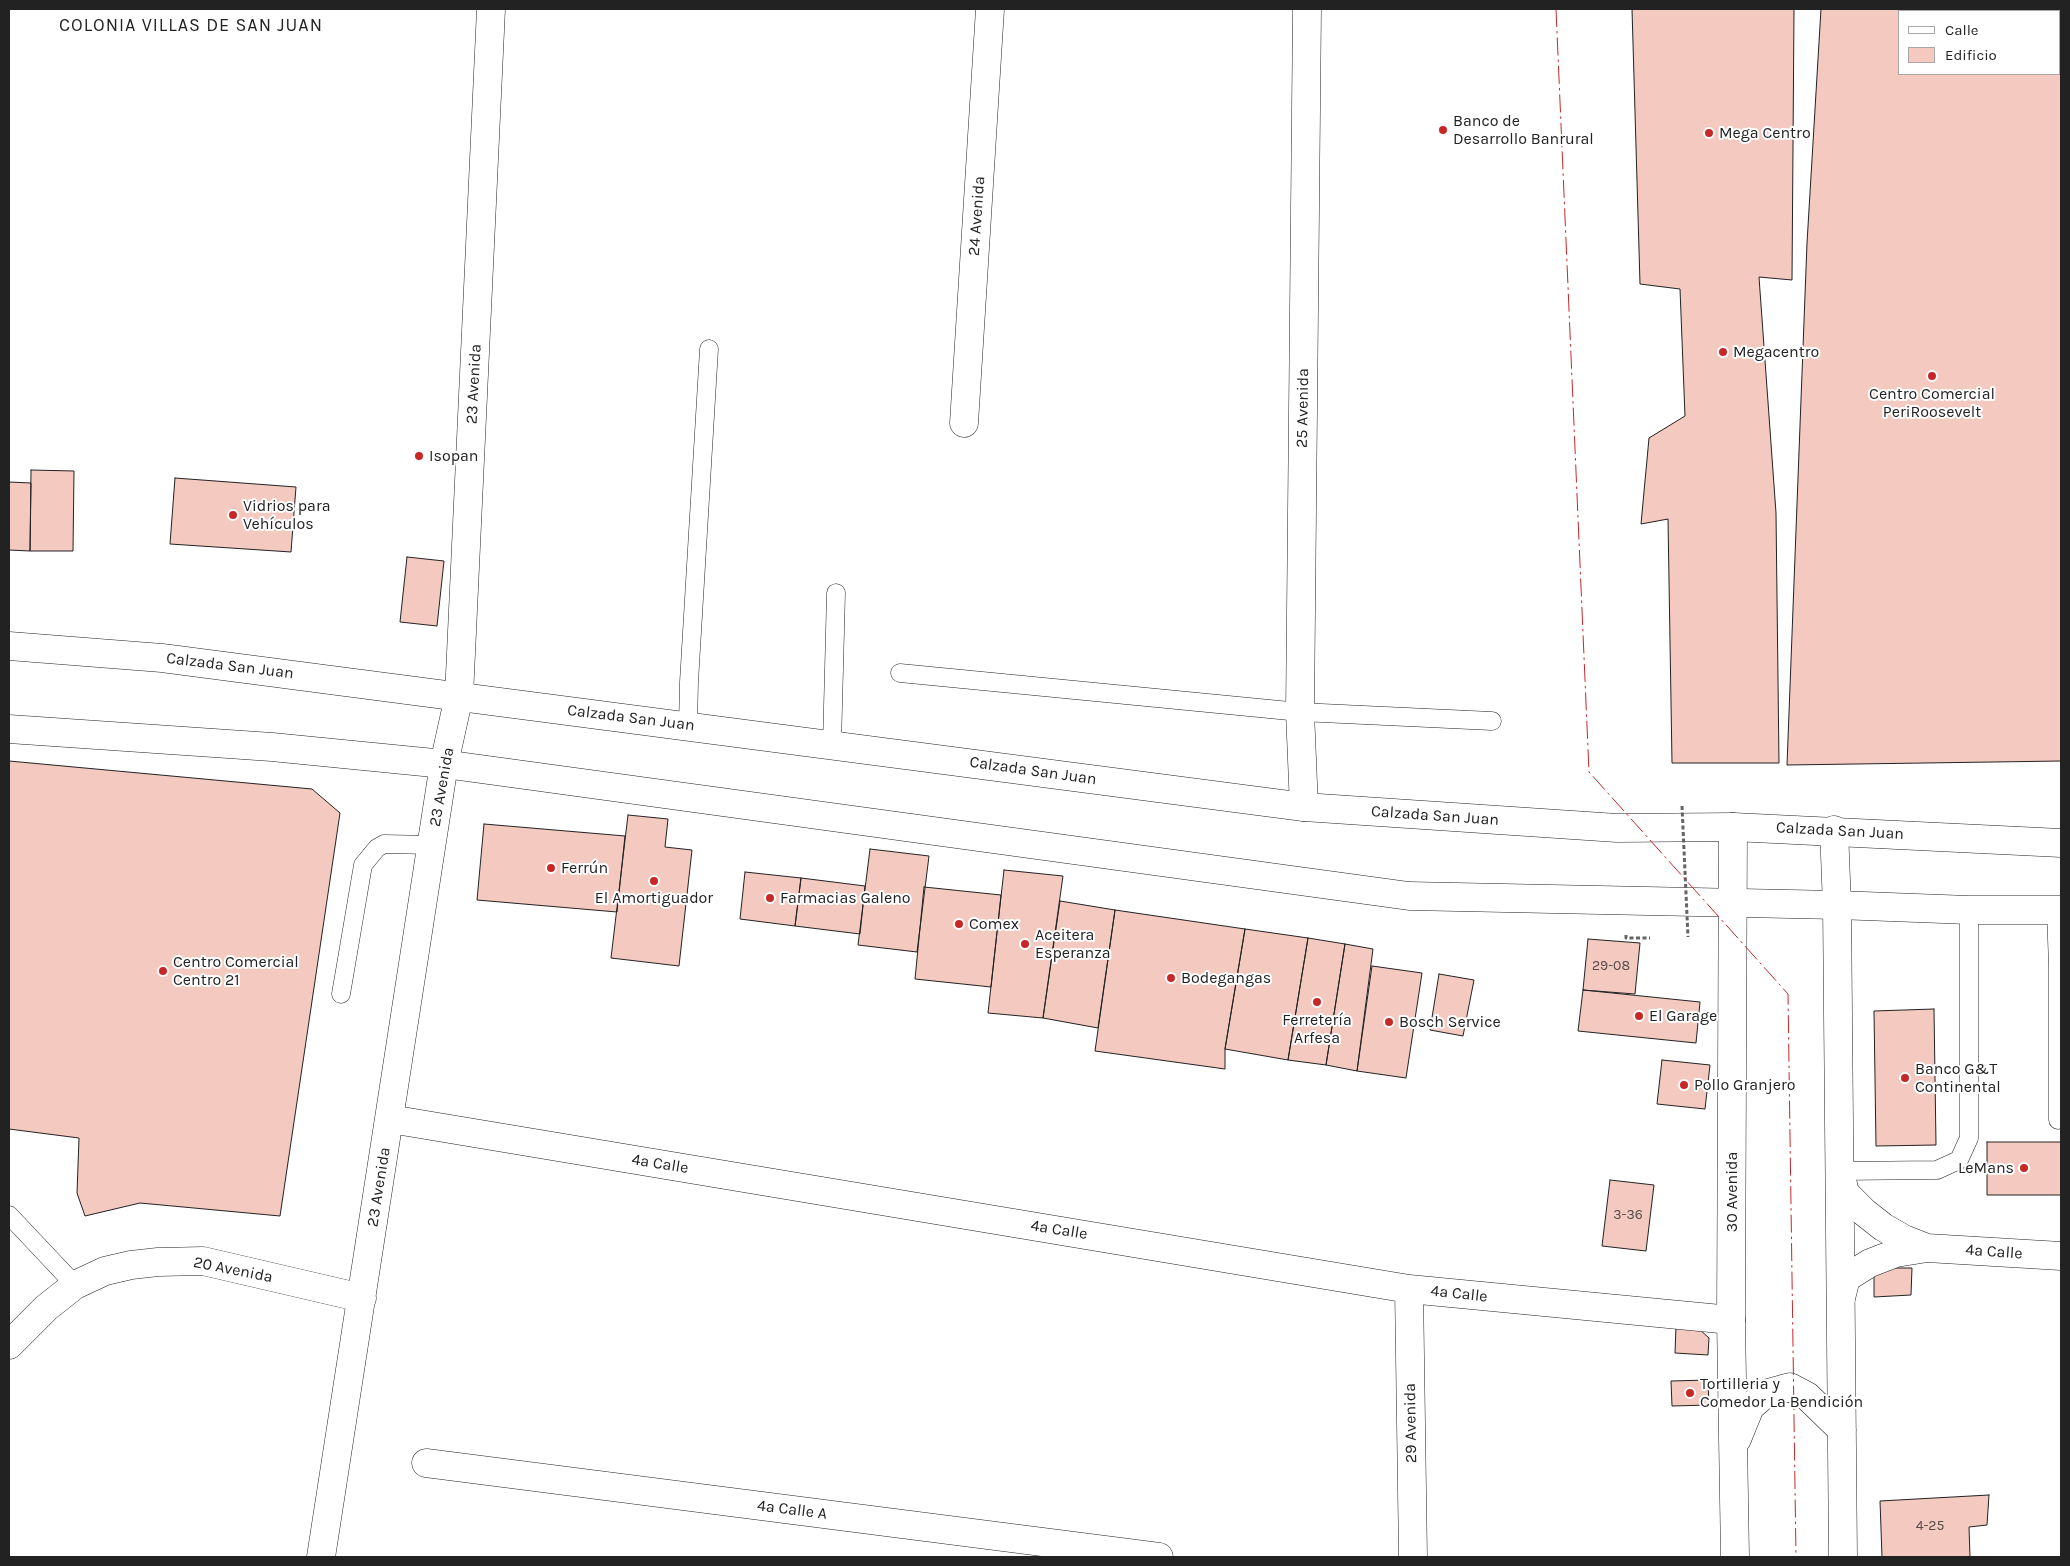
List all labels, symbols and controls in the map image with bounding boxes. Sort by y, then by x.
legend [1898,10,2060,75]
district label: COLONIA VILLAS DE SAN JUAN [56,15,326,37]
text: Calle [1945,21,1979,39]
text: Edificio [1945,46,1997,64]
place label: Banco de Desarrollo Banrural [1453,111,1594,149]
place label: Mega Centro [1719,123,1811,143]
marker: Banco de Desarrollo Banrural [1437,124,1449,136]
marker: Mega Centro [1703,127,1715,139]
street label: 24 Avenida [965,176,989,256]
place label: Megacentro [1733,342,1819,362]
street label: 23 Avenida [462,343,486,425]
marker: Megacentro [1717,346,1729,358]
street label: 25 Avenida [1293,368,1313,448]
marker: Centro Comercial PeriRoosevelt [1926,370,1938,382]
place label: Centro Comercial PeriRoosevelt [1869,384,1995,422]
place label: Isopan [429,446,478,466]
marker: Isopan [413,450,425,462]
place label: Vidrios para Vehículos [243,496,331,534]
marker: Vidrios para Vehículos [227,509,239,521]
street label: Calzada San Juan [165,649,295,683]
street label: Calzada San Juan [566,701,696,735]
street label: 23 Avenida [426,746,458,828]
street label: Calzada San Juan [968,753,1098,789]
street label: Calzada San Juan [1370,802,1500,830]
street label: Calzada San Juan [1776,818,1904,844]
place label: Ferrún [561,858,608,878]
marker: Ferrún [545,862,557,874]
marker: El Amortiguador [648,875,660,887]
place label: El Amortiguador [595,888,713,908]
place label: Farmacias Galeno [780,888,911,908]
marker: Farmacias Galeno [764,892,776,904]
place label: Comex [969,914,1019,934]
marker: Comex [953,918,965,930]
place label: Aceitera Esperanza [1035,925,1111,963]
marker: Aceitera Esperanza [1019,938,1031,950]
place label: Centro Comercial Centro 21 [173,952,299,990]
house number: 29-08 [1592,958,1630,974]
marker: Centro Comercial Centro 21 [157,965,169,977]
place label: Bodegangas [1181,968,1271,988]
marker: Bodegangas [1165,972,1177,984]
marker: Ferretería Arfesa [1311,996,1323,1008]
place label: El Garage [1649,1006,1717,1026]
place label: Ferretería Arfesa [1282,1010,1352,1048]
marker: El Garage [1633,1010,1645,1022]
place label: Bosch Service [1399,1012,1501,1032]
marker: Bosch Service [1383,1016,1395,1028]
place label: Banco G&T Continental [1915,1059,2001,1097]
marker: Banco G&T Continental [1899,1072,1911,1084]
place label: Pollo Granjero [1694,1075,1795,1095]
marker: Pollo Granjero [1678,1079,1690,1091]
street label: 23 Avenida [363,1146,395,1228]
street label: 4a Calle [630,1150,690,1178]
street label: 30 Avenida [1722,1152,1742,1232]
place label: LeMans [1958,1158,2014,1178]
marker: LeMans [2018,1162,2030,1174]
house number: 3-36 [1613,1207,1643,1223]
street label: 4a Calle [1029,1216,1089,1244]
street label: 4a Calle [1965,1240,2023,1264]
street label: 20 Avenida [192,1253,274,1287]
street label: 4a Calle [1429,1281,1489,1307]
place label: Tortilleria y Comedor La Bendición [1700,1374,1863,1412]
street label: 29 Avenida [1401,1383,1421,1463]
marker: Tortilleria y Comedor La Bendición [1684,1387,1696,1399]
street label: 4a Calle A [756,1496,828,1524]
house number: 4-25 [1916,1518,1944,1534]

